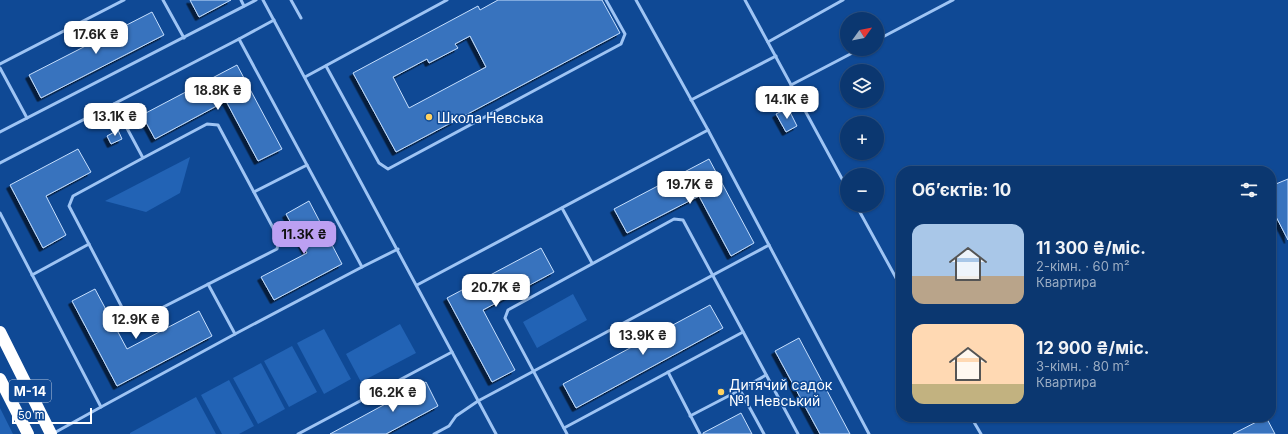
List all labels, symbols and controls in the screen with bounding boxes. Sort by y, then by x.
north arrow [840,12,884,56]
map controls [840,12,884,212]
pin: 17.6K ₴ [59,21,133,55]
text: 17.6K ₴ [73,26,119,42]
button: layers [840,64,884,108]
pin: 18.8K ₴ [181,77,255,111]
text: 18.8K ₴ [194,82,242,98]
pin: 14.1K ₴ [750,86,824,120]
text: 14.1K ₴ [765,91,809,107]
pin: 13.1K ₴ [78,103,152,137]
text: 13.1K ₴ [93,108,137,124]
place label: Школа Невська [437,109,544,126]
marker: Школа Невська [424,112,434,122]
button: + [840,116,884,160]
button: − [840,168,884,212]
pin: 19.7K ₴ [653,171,727,205]
text: 19.7K ₴ [666,176,714,192]
icon: filters [1238,179,1260,201]
text: Об’єктів: 10 [912,180,1011,200]
pin: 11.3K ₴ [267,221,341,255]
text: 11.3K ₴ [281,226,327,242]
text: 11 300 ₴/міс. [1036,238,1146,258]
icon: home [944,240,992,288]
text: 2-кімн. · 60 m² [1036,258,1130,274]
pin: 20.7K ₴ [459,274,533,308]
text: Квартира [1036,274,1097,290]
text: 20.7K ₴ [471,279,521,295]
pin: 12.9K ₴ [99,306,173,340]
text: 12.9K ₴ [112,311,160,327]
pin: 13.9K ₴ [606,322,680,356]
text: 13.9K ₴ [619,327,667,343]
text: 12 900 ₴/міс. [1036,338,1149,358]
icon: home [944,340,992,388]
text: 3-кімн. · 80 m² [1036,358,1130,374]
text: Квартира [1036,374,1097,390]
place label: Дитячий садок №1 Невський [729,376,833,409]
pin: 16.2K ₴ [356,379,430,413]
road number: М-14 [9,380,51,402]
text: 16.2K ₴ [369,384,417,400]
marker: Дитячий садок №1 Невський [716,387,726,397]
scale bar [12,406,92,425]
text: 50 m [18,408,44,422]

